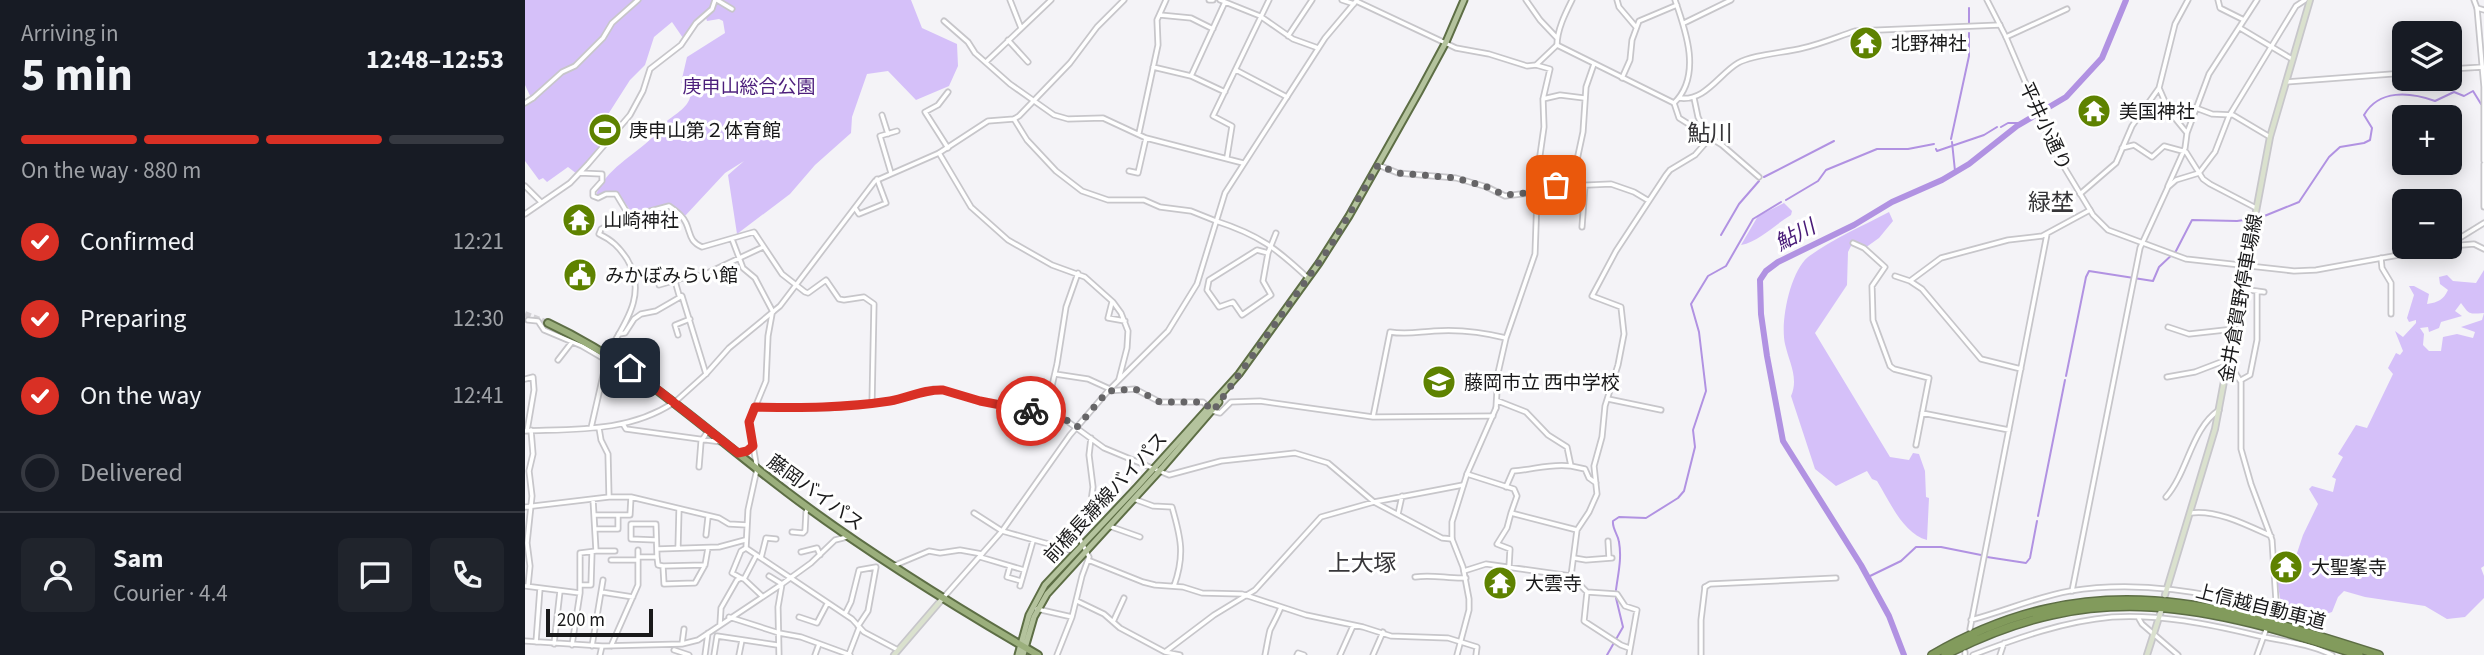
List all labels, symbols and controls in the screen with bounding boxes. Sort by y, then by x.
text: Arriving in [21,17,119,50]
map controls [2392,21,2462,259]
button: layers [2392,21,2462,91]
temple icon: 北野神社 [1847,24,1885,62]
place label: 北野神社 [1891,31,1967,58]
text: 12:48–12:53 [366,41,504,78]
text: 5 min [21,43,133,108]
park label: 庚申山総合公園 [682,74,816,101]
street label: 平井小通り [2012,78,2077,175]
temple icon: 美国神社 [2075,92,2113,130]
place label: 美国神社 [2119,99,2195,126]
button: + [2392,105,2462,175]
sports icon: 庚申山第２体育館 [586,111,624,149]
district label: 鮎川 [1687,117,1733,150]
place label: 庚申山第２体育館 [629,118,781,145]
text: On the way · 880 m [21,154,201,187]
pin [1526,155,1586,215]
icon: bag [1537,166,1575,204]
district label: 緑埜 [2028,186,2074,219]
button: − [2392,189,2462,259]
temple icon: 山崎神社 [560,201,598,239]
place label: 山崎神社 [603,208,679,235]
water label: 鮎川 [1769,211,1822,258]
street label: 金井倉賀野停車場線 [2213,212,2270,385]
icon: check [21,223,59,261]
text: Confirmed [80,223,195,260]
text: 12:21 [453,225,504,258]
public building icon: みかぼみらい館 [561,256,599,294]
place label: みかぼみらい館 [605,263,738,290]
icon: check [21,300,59,338]
text: Preparing [80,300,186,337]
text: 12:30 [453,302,504,335]
pin [600,338,660,398]
icon: home [611,349,649,387]
school or university icon: 藤岡市立 西中学校 [1420,363,1458,401]
place label: 藤岡市立 西中学校 [1464,370,1620,397]
courier [996,376,1066,446]
icon: check [21,377,59,415]
text: On the way [80,377,201,414]
text: 12:41 [453,379,504,412]
icon: bike [1012,392,1050,430]
street label: 前橋長瀞線バイパス [1038,426,1174,570]
street label: 藤岡バイパス [761,449,869,538]
text: Delivered [80,454,183,491]
button: person [21,538,95,612]
button: chat [338,538,412,612]
button: phone [430,538,504,612]
text: Sam [113,540,163,577]
district label: 上大塚 [1328,547,1397,580]
temple icon: 大聖峯寺 [2267,548,2305,586]
place label: 大聖峯寺 [2311,555,2387,582]
temple icon: 大雲寺 [1481,564,1519,602]
place label: 大雲寺 [1525,571,1582,598]
text: Courier · 4.4 [113,577,228,610]
street label: 上信越自動車道 [2193,578,2328,637]
scale bar [546,606,653,638]
text: 200 m [557,607,605,634]

